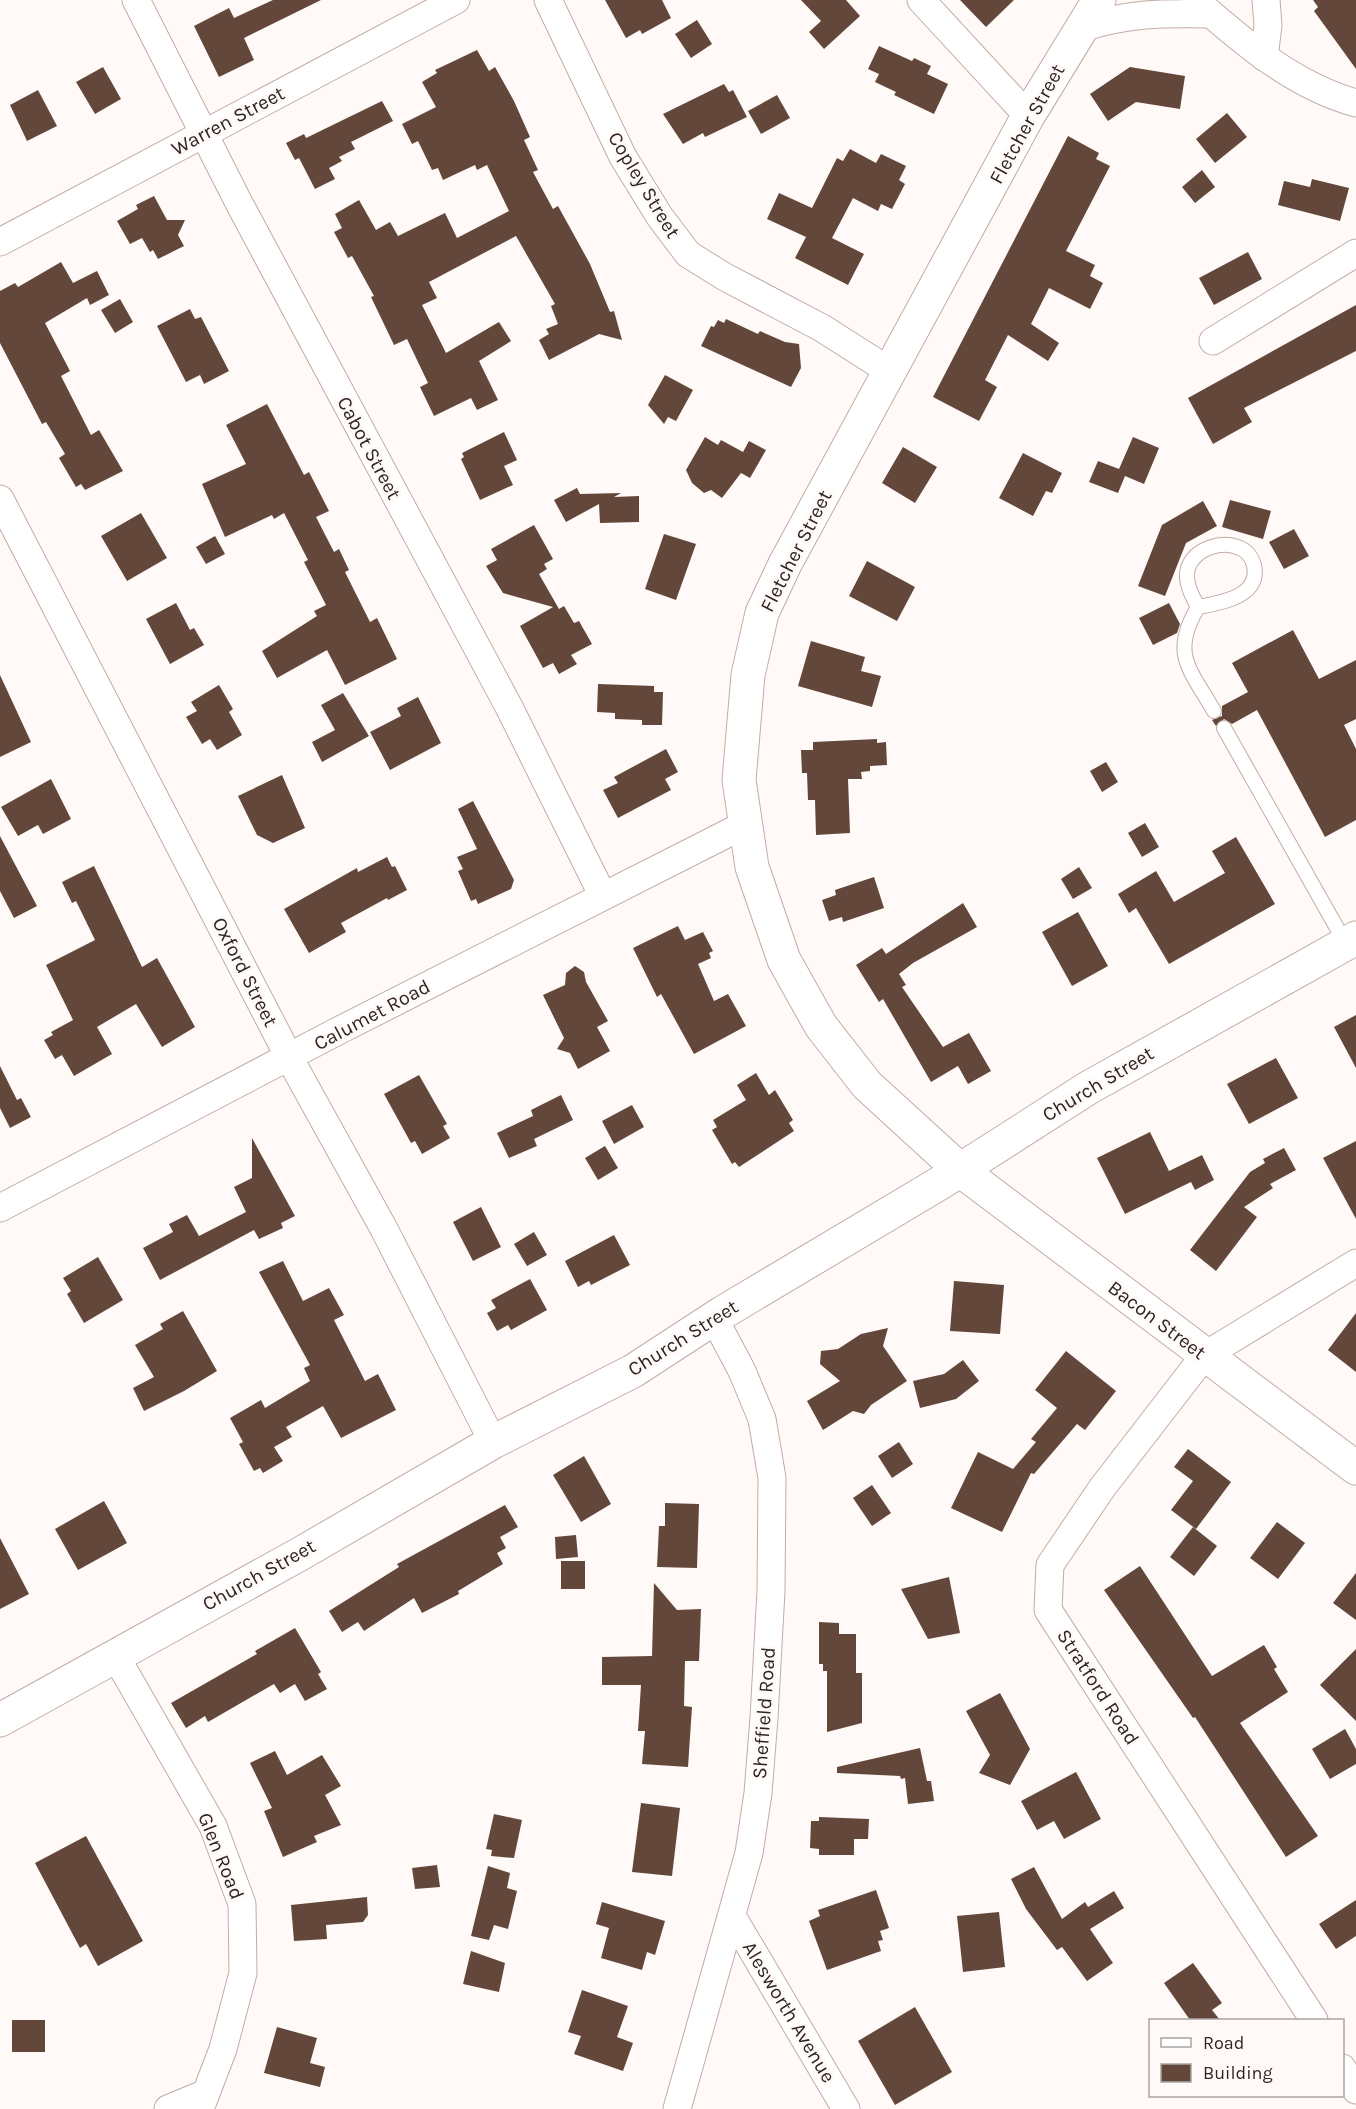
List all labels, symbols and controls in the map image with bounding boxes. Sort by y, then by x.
street label: Fletcher Street [985,60,1070,188]
street label: Warren Street [168,81,289,160]
street label: Copley Street [603,128,685,243]
street label: Cabot Street [332,393,406,504]
street label: Fletcher Street [755,486,837,616]
street label: Oxford Street [208,913,283,1031]
street label: Calumet Road [310,975,434,1055]
street label: Church Street [1038,1042,1158,1126]
street label: Bacon Street [1104,1276,1211,1364]
street label: Church Street [624,1295,743,1381]
street label: Church Street [198,1534,320,1616]
street label: Stratford Road [1052,1625,1144,1749]
street label: Sheffield Road [748,1646,780,1780]
street label: Glen Road [193,1809,249,1903]
street label: Alesworth Avenue [738,1937,840,2087]
legend [1149,2019,1344,2097]
text: Road [1203,2032,1244,2054]
text: Building [1203,2062,1273,2084]

